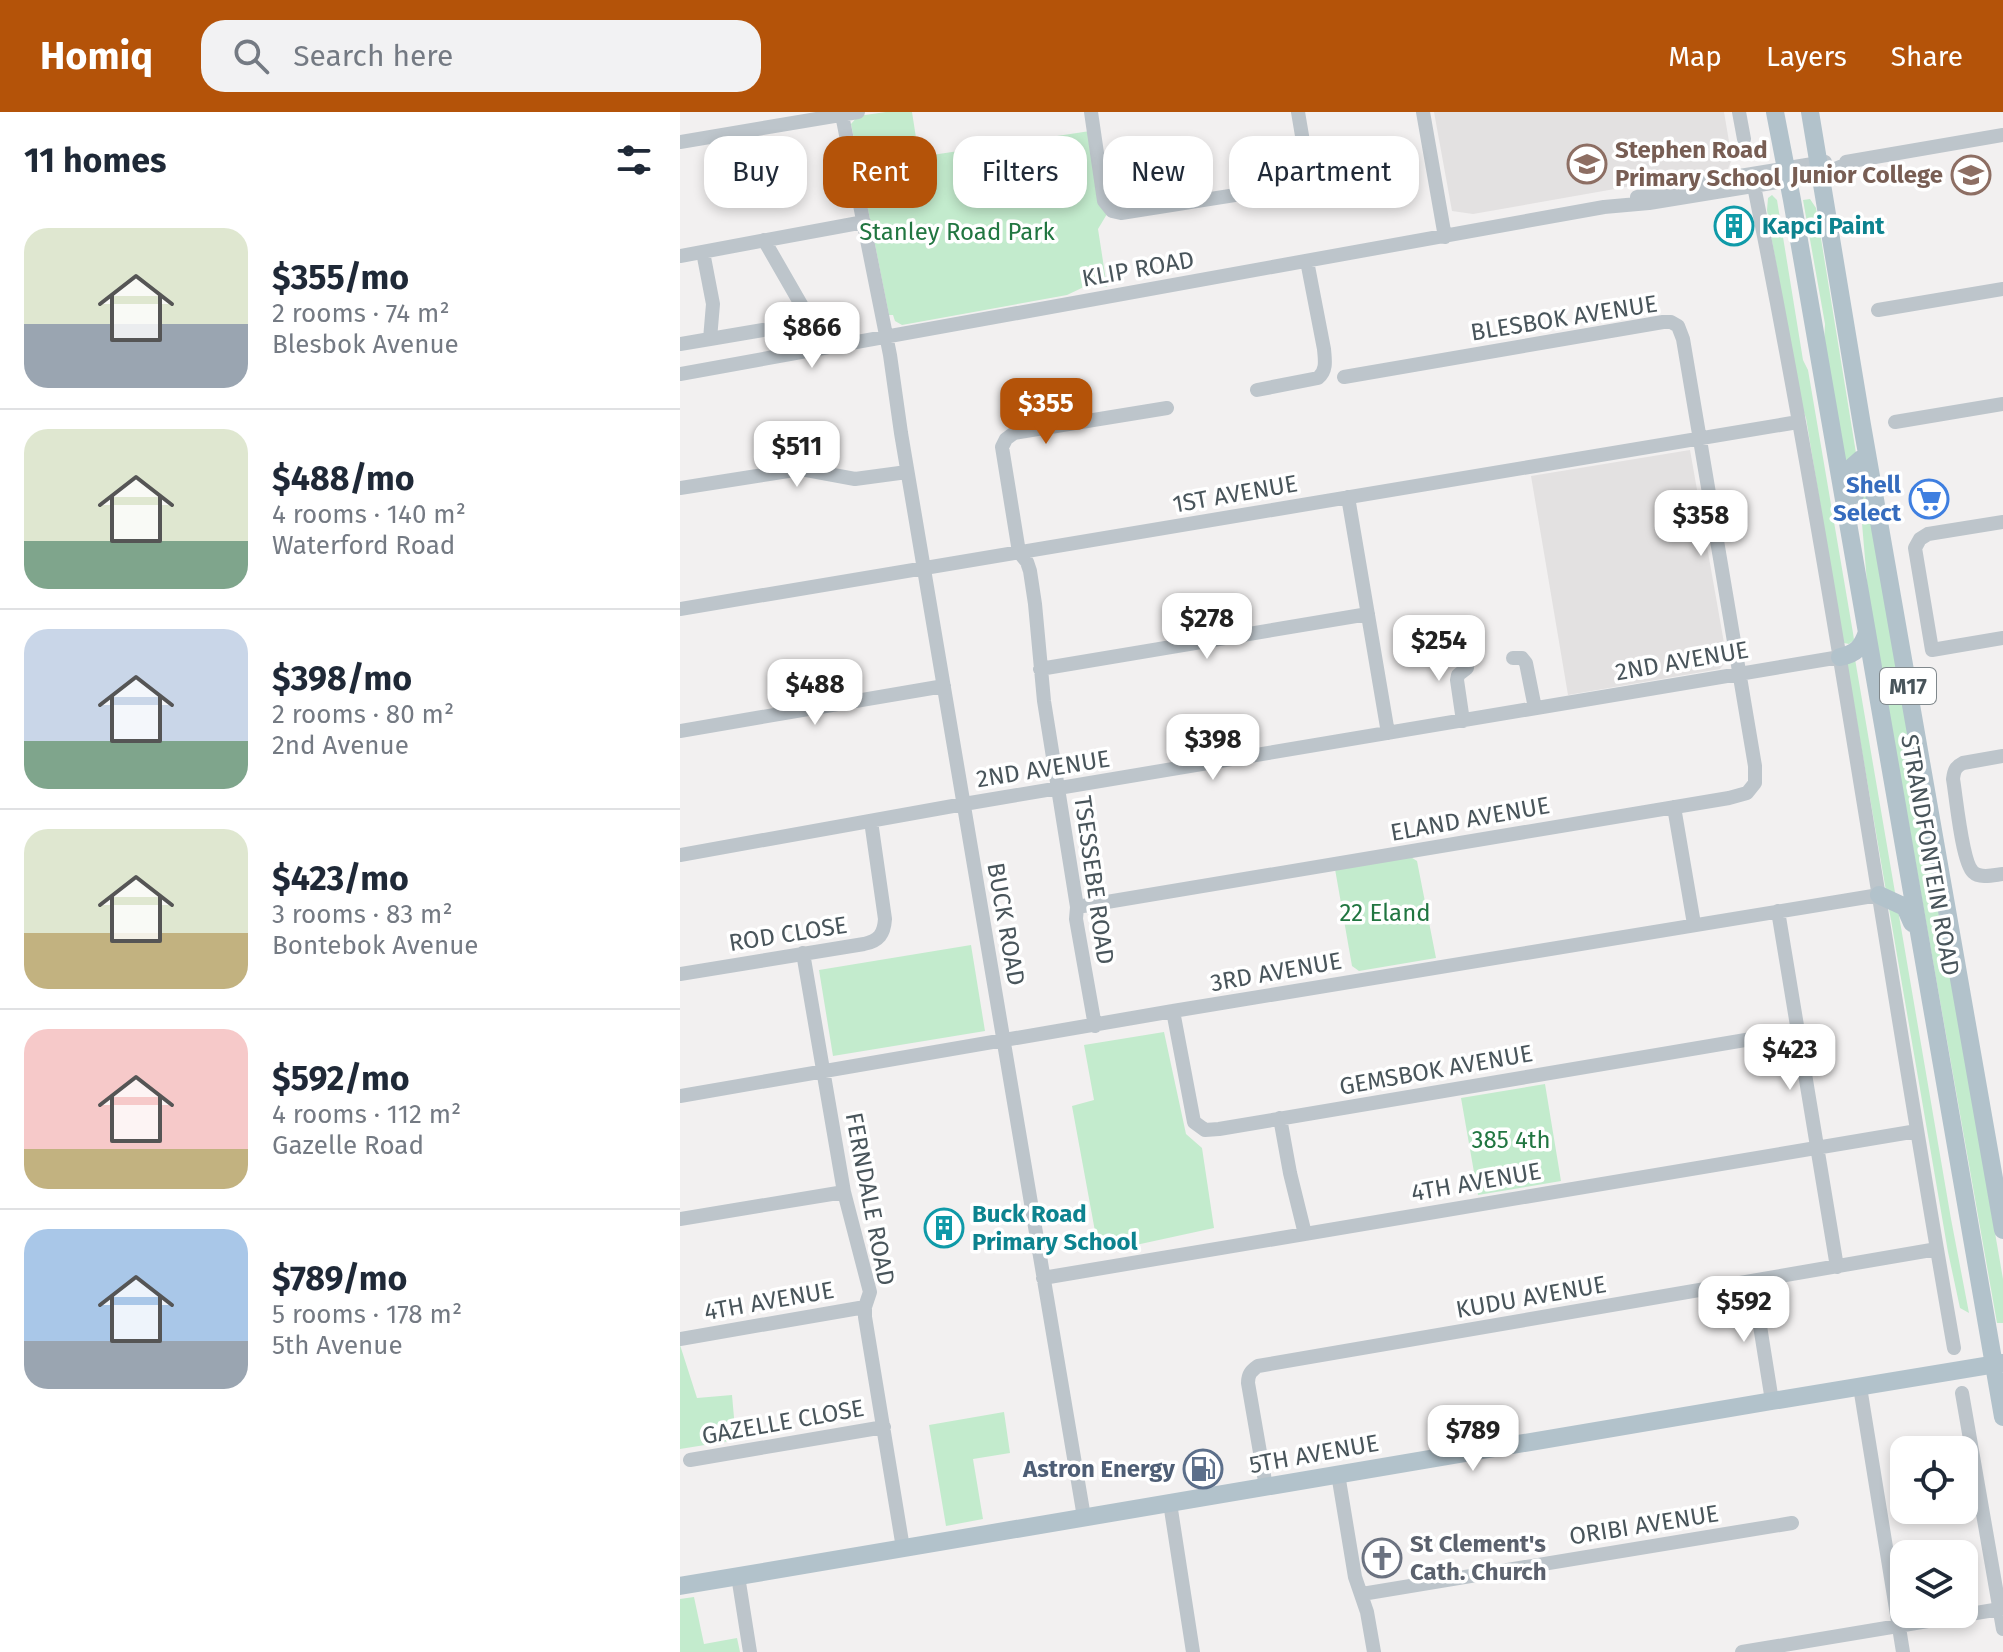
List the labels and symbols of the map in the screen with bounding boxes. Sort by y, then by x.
place label: Stephen Road Primary School [1615,136,1782,192]
school or university icon: Stephen Road Primary School [1566,143,1608,185]
school or university icon: Junior College [1950,154,1992,196]
place label: Junior College [1790,161,1943,189]
building icon: Kapci Paint [1713,205,1755,247]
place label: Kapci Paint [1762,212,1885,240]
park label: Stanley Road Park [859,218,1056,246]
street label: KLIP ROAD [1080,245,1196,293]
street label: BLESBOK AVENUE [1469,289,1659,347]
pin: $866 [765,302,859,370]
pin: $355 [999,378,1093,446]
pin: $511 [750,421,844,489]
street label: 1ST AVENUE [1170,469,1300,519]
place label: Shell Select [1833,471,1902,527]
supermarket icon: Shell Select [1908,478,1950,520]
pin: $358 [1654,490,1748,558]
pin: $278 [1160,593,1254,661]
pin: $254 [1392,615,1486,683]
street label: 2ND AVENUE [1613,636,1751,686]
pin: $488 [768,659,862,727]
road number: M17 [1880,668,1936,704]
pin: $398 [1166,714,1260,782]
street label: STRANDFONTEIN ROAD [1895,732,1965,978]
street label: 2ND AVENUE [974,745,1112,793]
street label: ELAND AVENUE [1388,791,1552,847]
street label: TSESSEBE ROAD [1068,794,1120,966]
street label: BUCK ROAD [981,860,1031,988]
park label: 22 Eland [1339,899,1431,927]
street label: ROD CLOSE [727,911,849,957]
street label: 3RD AVENUE [1208,947,1344,997]
pin: $423 [1743,1024,1837,1092]
street label: GEMSBOK AVENUE [1337,1039,1535,1101]
street label: FERNDALE ROAD [840,1110,900,1288]
park label: 385 4th [1471,1126,1551,1154]
street label: 4TH AVENUE [1409,1157,1543,1207]
place label: Buck Road Primary School [972,1200,1139,1256]
building icon: Buck Road Primary School [923,1207,965,1249]
street label: KUDU AVENUE [1454,1270,1608,1324]
street label: 4TH AVENUE [702,1276,836,1326]
pin: $592 [1697,1276,1791,1344]
street label: GAZELLE CLOSE [700,1394,866,1450]
pin: $789 [1426,1405,1520,1473]
street label: 5TH AVENUE [1247,1429,1381,1479]
fuel station icon: Astron Energy [1182,1448,1224,1490]
place label: Astron Energy [1022,1455,1176,1483]
street label: ORIBI AVENUE [1567,1499,1721,1551]
place label: St Clement's Cath. Church [1410,1530,1547,1586]
church icon: St Clement's Cath. Church [1361,1537,1403,1579]

